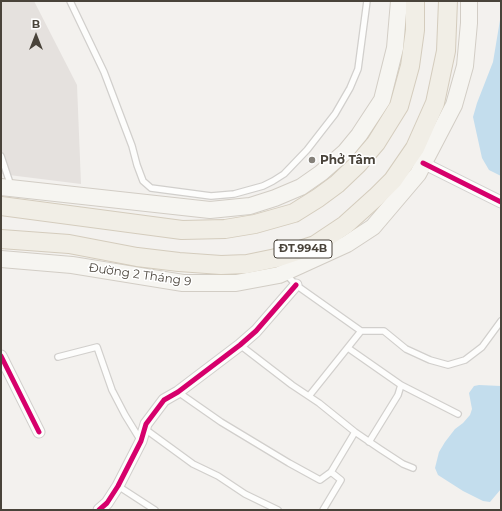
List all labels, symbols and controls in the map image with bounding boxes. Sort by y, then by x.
north arrow [16,16,56,56]
text: B [32,17,40,31]
place label: Phở Tâm [320,153,375,167]
marker: Phở Tâm [307,155,317,165]
road number: ĐT.994B [274,240,332,258]
street label: Đường 2 Tháng 9 [88,261,192,289]

